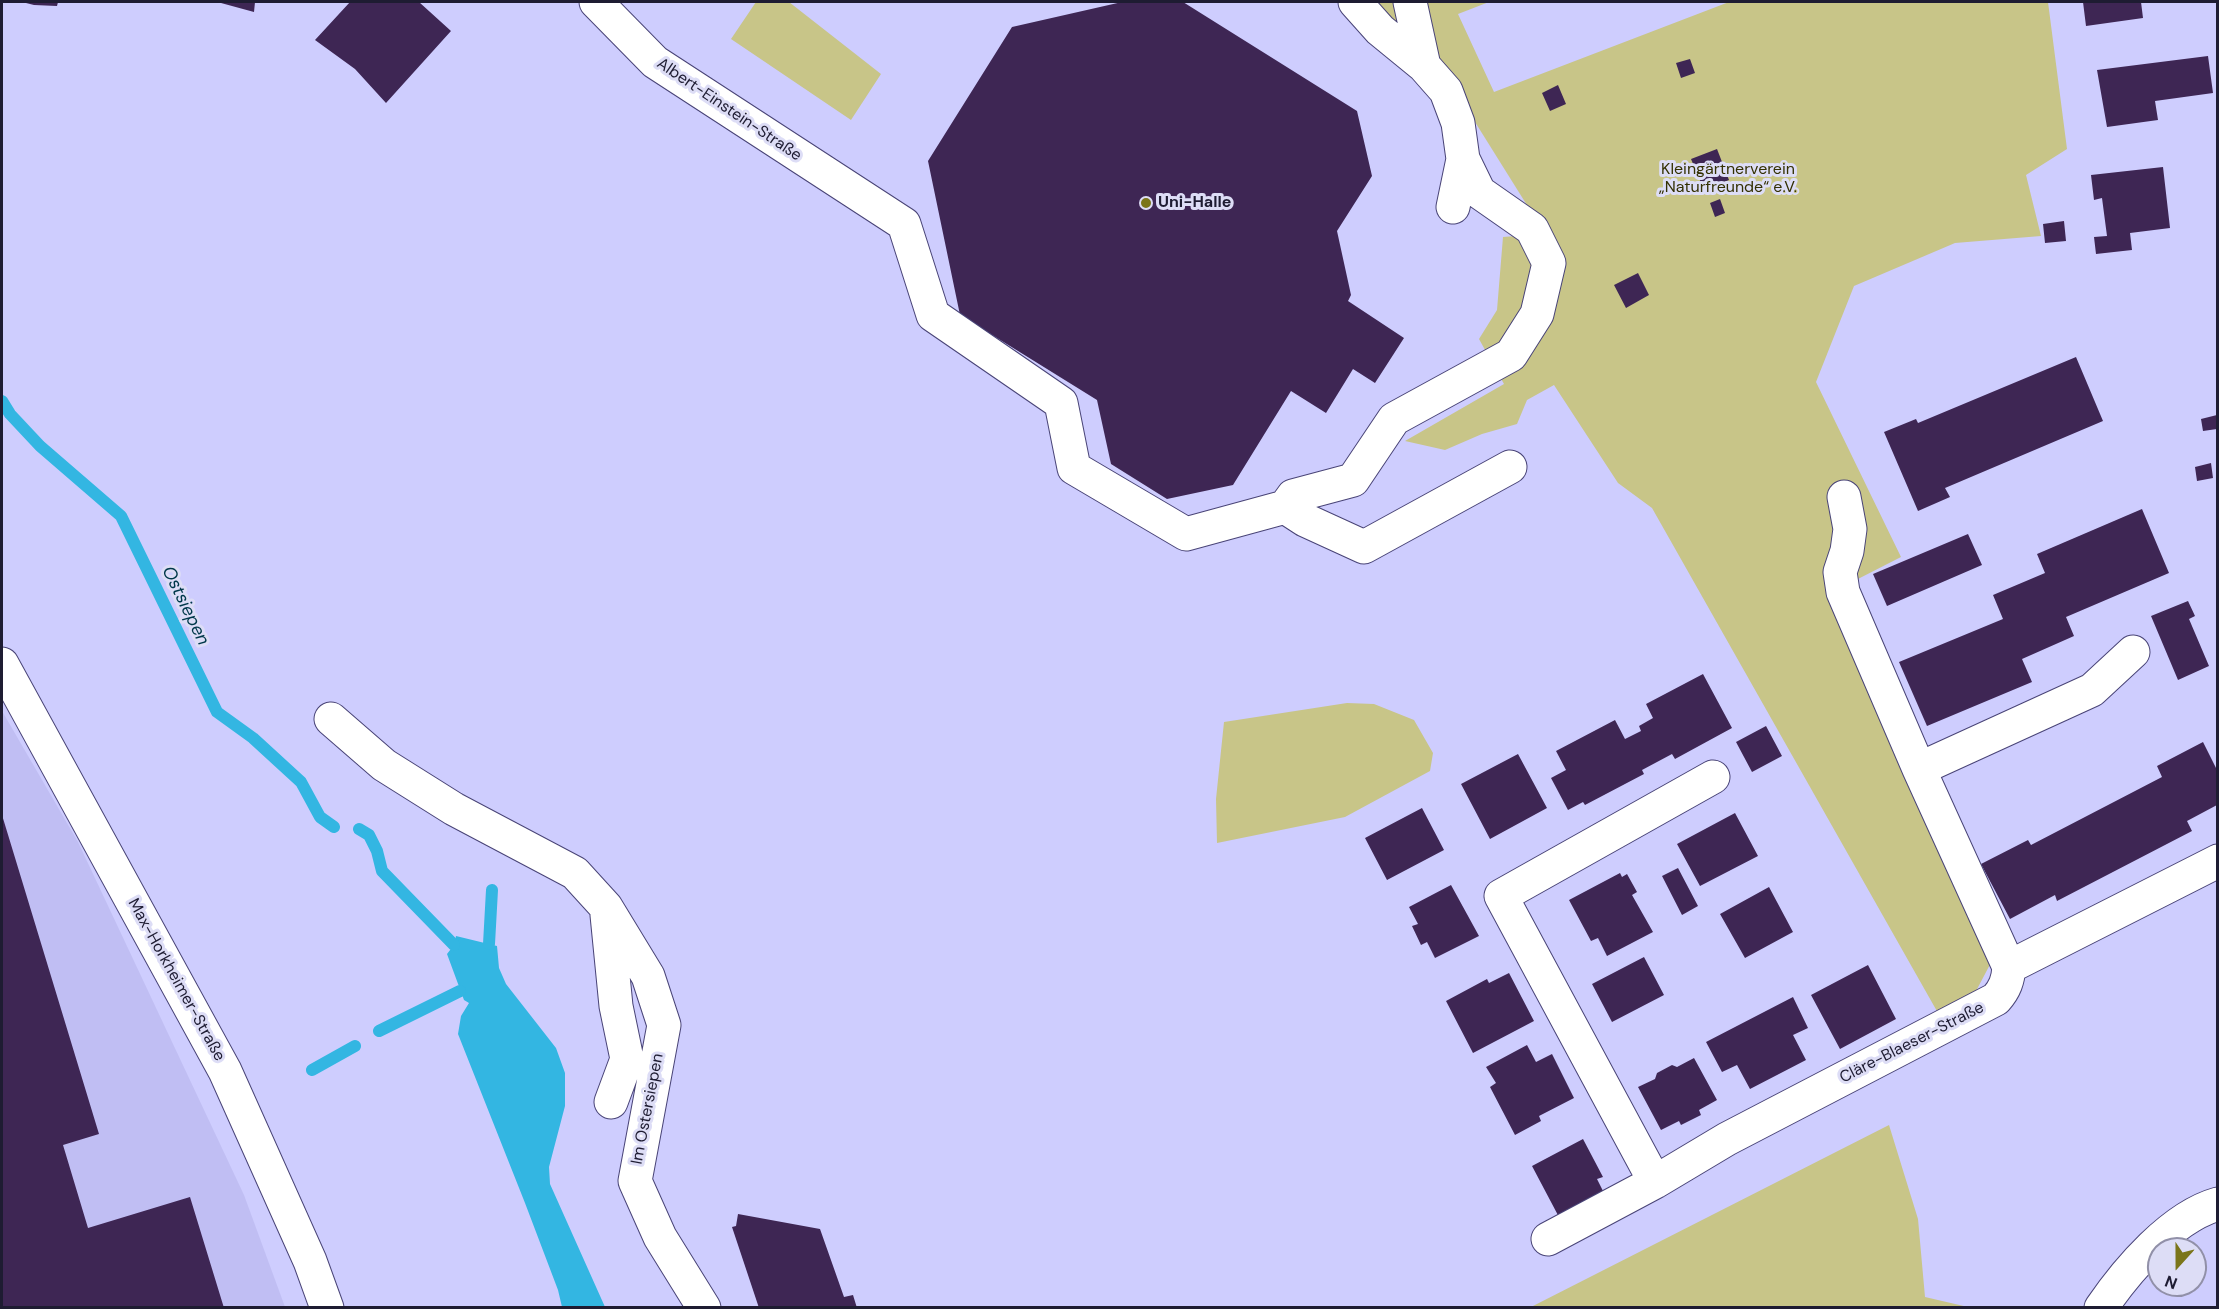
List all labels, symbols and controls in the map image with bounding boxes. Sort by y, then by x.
street label: Albert-Einstein-Straße [653,54,805,166]
park label: Kleingärtnerverein „Naturfreunde“ e.V. [1659,160,1797,198]
place label: Uni-Halle [1158,193,1231,213]
marker: Uni-Halle [1139,196,1153,210]
water label: Ostsiepen [157,563,213,649]
street label: Max-Horkheimer-Straße [123,895,229,1065]
street label: Cläre-Blaeser-Straße [1837,998,1987,1088]
street label: Im Ostersiepen [628,1052,668,1166]
north arrow [2147,1237,2207,1297]
text: N [2162,1271,2180,1294]

